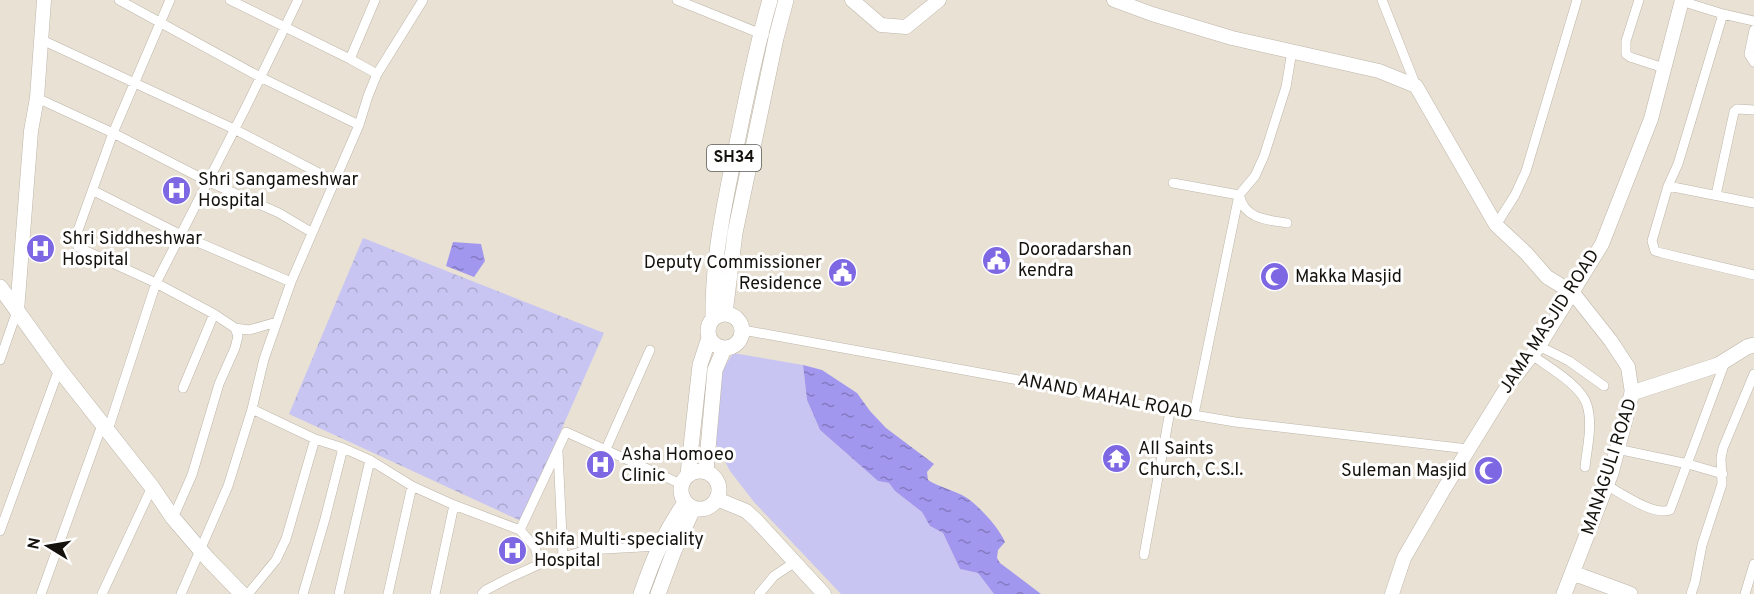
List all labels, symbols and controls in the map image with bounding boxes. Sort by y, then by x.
road number: SH34 [707,145,761,171]
place label: Shri Sangameshwar Hospital [198,169,359,213]
hospital icon: Shri Sangameshwar Hospital [161,174,193,206]
place label: Shri Siddheshwar Hospital [62,228,202,272]
hospital icon: Shri Siddheshwar Hospital [25,233,57,265]
place label: Dooradarshan kendra [1018,239,1132,283]
public building icon: Dooradarshan kendra [981,244,1013,276]
street label: JAMA MASJID ROAD [1495,246,1605,398]
place label: Deputy Commissioner Residence [644,252,822,296]
public building icon: Deputy Commissioner Residence [827,257,859,289]
mosque icon: Makka Masjid [1258,261,1290,293]
place label: Makka Masjid [1295,266,1402,289]
street label: ANAND MAHAL ROAD [1016,369,1194,425]
street label: MANAGULI ROAD [1577,396,1643,538]
place label: All Saints Church, C.S.I. [1138,438,1243,482]
temple icon: All Saints Church, C.S.I. [1101,443,1133,475]
place label: Asha Homoeo Clinic [621,444,734,488]
hospital icon: Asha Homoeo Clinic [584,449,616,481]
mosque icon: Suleman Masjid [1472,455,1504,487]
place label: Suleman Masjid [1341,460,1467,483]
north arrow [18,516,78,576]
place label: Shifa Multi-speciality Hospital [534,529,704,573]
hospital icon: Shifa Multi-speciality Hospital [497,534,529,566]
text: N [24,536,46,551]

